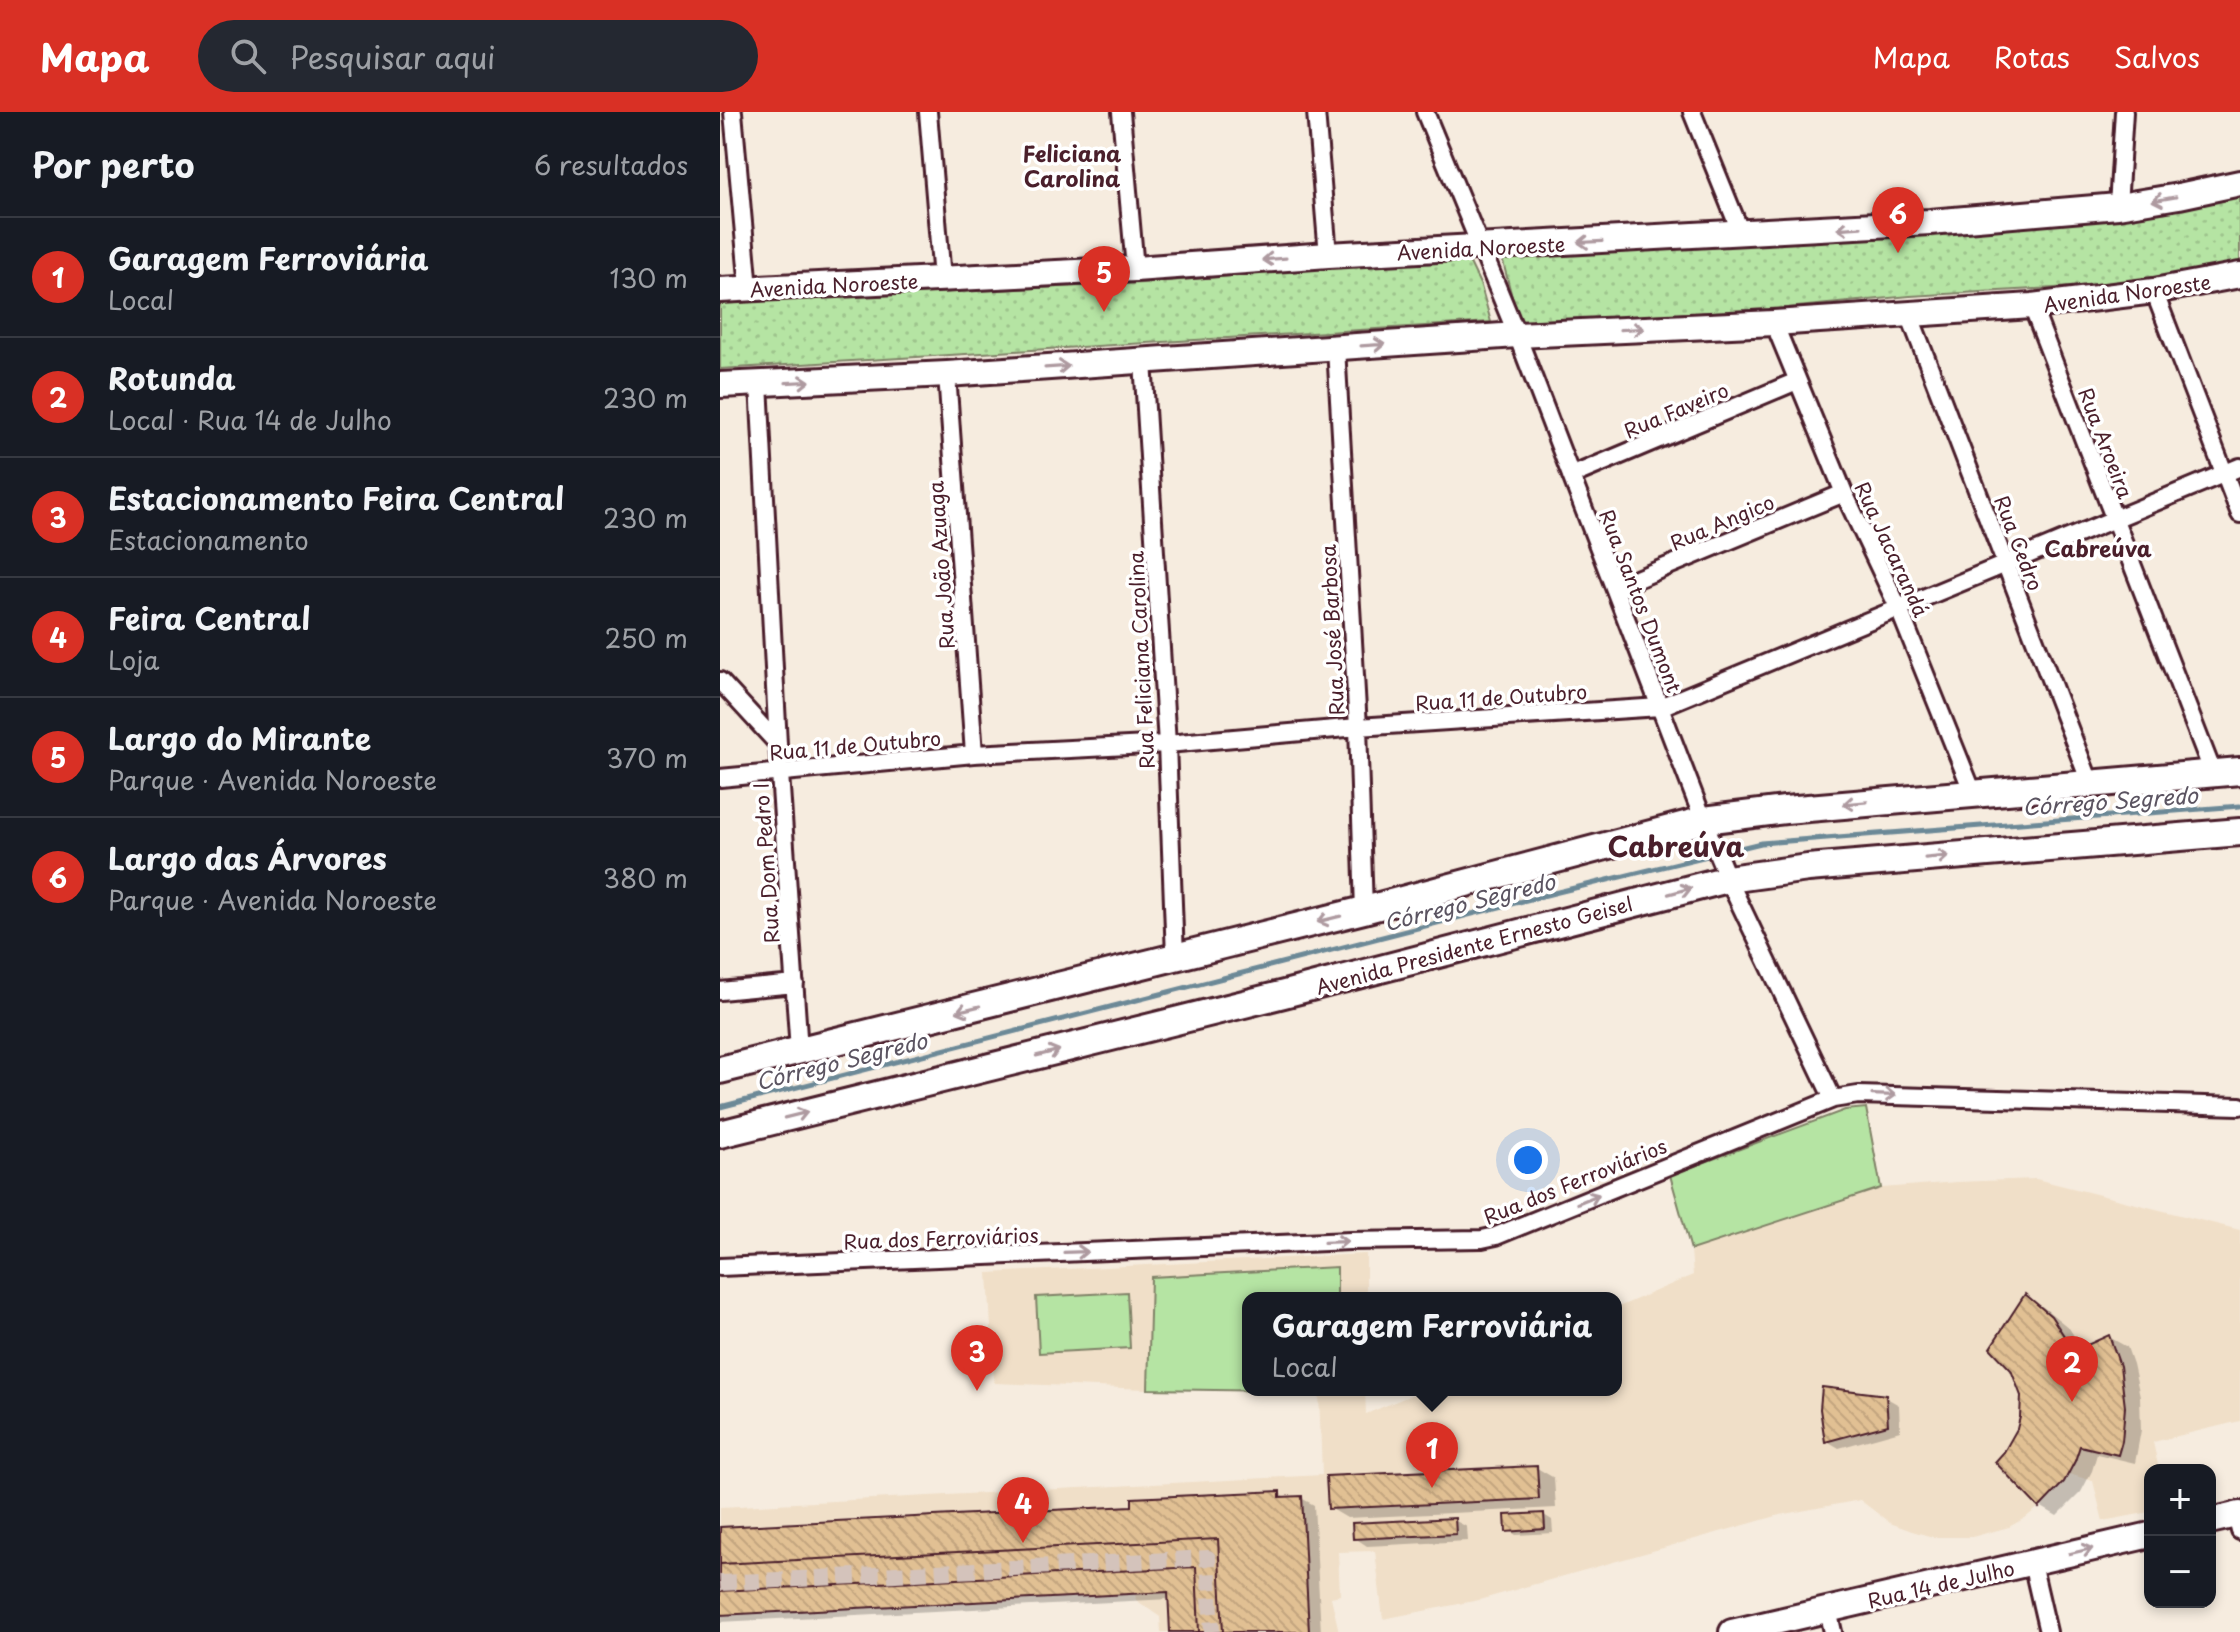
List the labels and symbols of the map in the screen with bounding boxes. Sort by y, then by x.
district label: Feliciana Carolina [1023,136,1122,194]
pin: 6 [1872,187,1924,253]
one-way arrow [2151,192,2177,207]
one-way arrow [1836,221,1863,236]
street label: Avenida Noroeste [1396,229,1566,267]
one-way arrow [1577,235,1604,250]
pin: 5 [1078,246,1130,312]
one-way arrow [1261,252,1288,267]
street label: Avenida Noroeste [749,266,919,304]
street label: Avenida Noroeste [2041,266,2213,320]
one-way arrow [1618,322,1645,337]
one-way arrow [1359,337,1386,352]
one-way arrow [1043,359,1070,374]
one-way arrow [784,374,811,389]
street label: Rua Faveiro [1619,375,1733,445]
street label: Rua Aroeira [2071,383,2141,503]
street label: Rua Jacarandá [1848,476,1936,622]
street label: Rua João Azuaga [920,480,962,650]
street label: Rua Angico [1665,487,1779,557]
street label: Rua Cedro [1987,491,2051,595]
street label: Rua Santos Dumont [1592,505,1690,697]
district label: Cabreúva [2044,531,2152,564]
street label: Rua José Barbosa [1313,543,1351,716]
street label: Rua Feliciana Carolina [1120,550,1162,770]
street label: Rua 11 de Outubro [1414,676,1588,718]
street label: Rua 11 de Outubro [768,723,942,767]
water label: Córrego Segredo [2021,777,2199,823]
street label: Rua Dom Pedro I [745,782,787,944]
one-way arrow [1842,796,1869,811]
district label: Cabreúva [1608,824,1745,867]
one-way arrow [1923,850,1950,865]
water label: Córrego Segredo [1380,864,1559,938]
one-way arrow [1666,883,1692,898]
street label: Avenida Presidente Ernesto Geisel [1312,888,1636,1002]
one-way arrow [1317,912,1343,927]
one-way arrow [956,1002,982,1017]
water label: Córrego Segredo [752,1023,931,1097]
one-way arrow [1035,1045,1060,1060]
one-way arrow [1870,1088,1897,1103]
one-way arrow [782,1107,808,1122]
street label: Rua dos Ferroviários [1479,1131,1671,1231]
your location [1508,1140,1548,1180]
one-way arrow [1575,1190,1600,1205]
street label: Rua dos Ferroviários [843,1220,1039,1256]
one-way arrow [1322,1234,1349,1249]
one-way arrow [1062,1245,1089,1260]
pin: 3 [951,1325,1003,1391]
pin: 2 [2046,1336,2098,1402]
pin: 1 [1406,1422,1458,1488]
pin: 4 [997,1477,1049,1543]
one-way arrow [2068,1543,2094,1558]
street label: Rua 14 de Julho [1865,1553,2017,1615]

